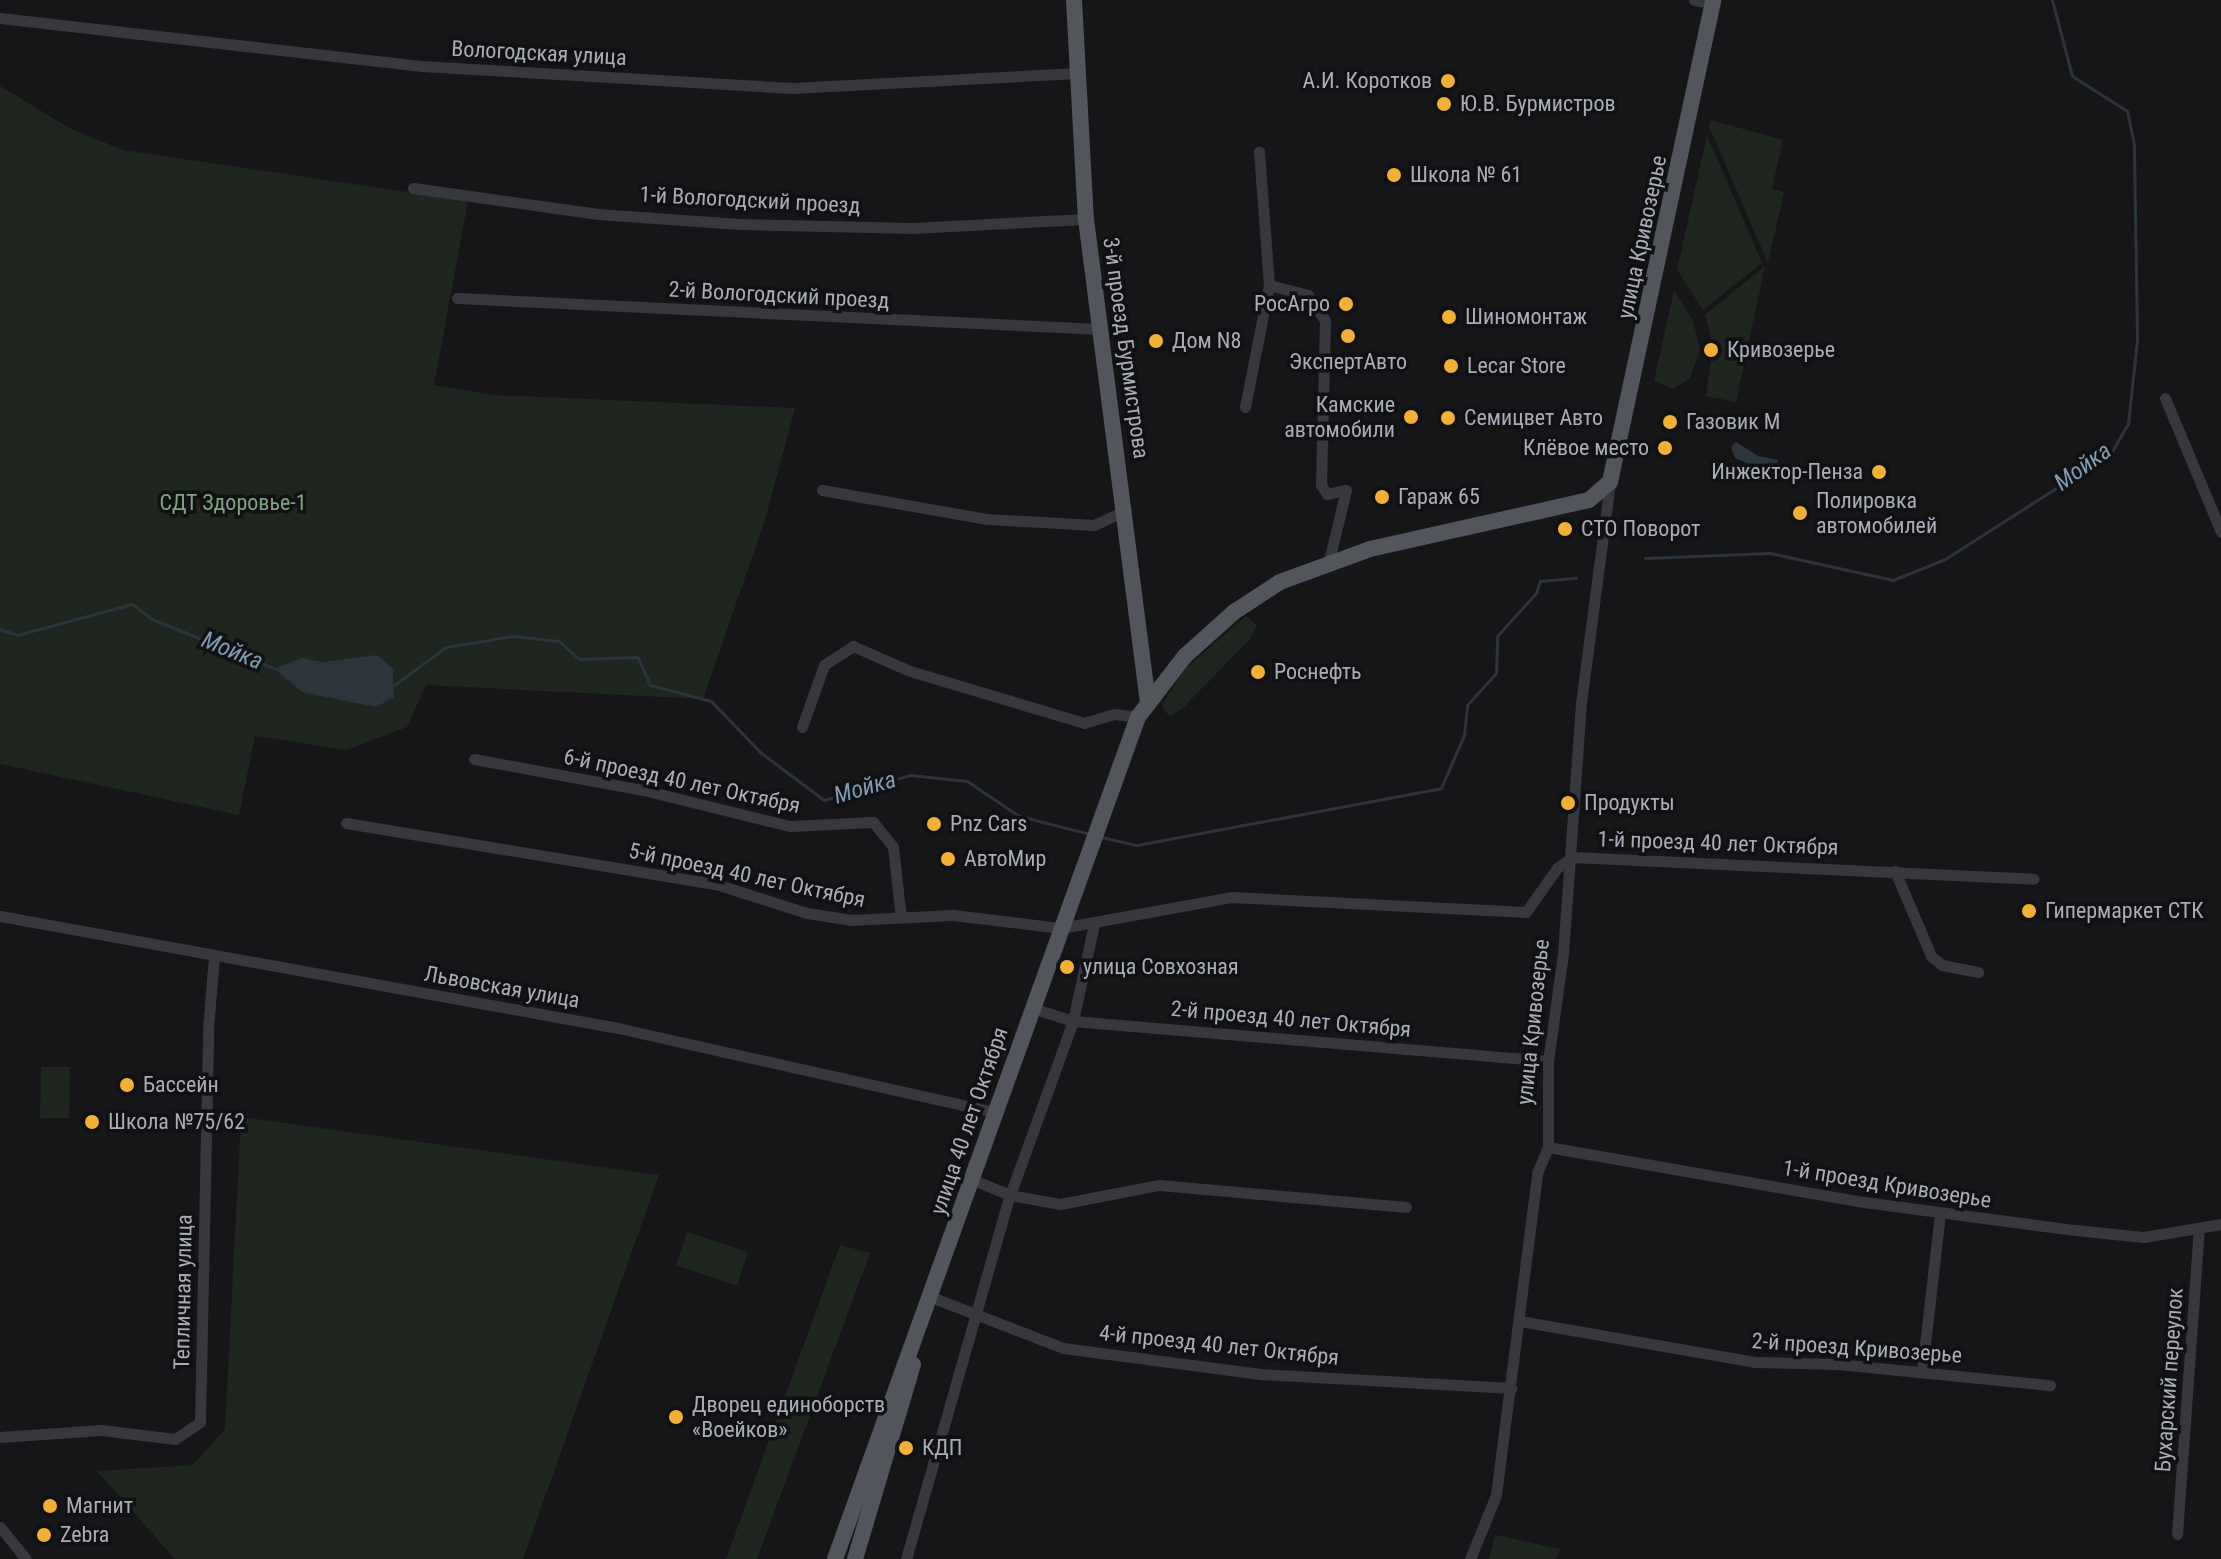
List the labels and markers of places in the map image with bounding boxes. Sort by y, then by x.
place label: А.И. Коротков [1302,68,1432,94]
marker: А.И. Коротков [1439,72,1457,90]
place label: Ю.В. Бурмистров [1460,91,1616,117]
marker: Ю.В. Бурмистров [1435,95,1453,113]
place label: Школа № 61 [1410,162,1522,188]
marker: Школа № 61 [1385,166,1403,184]
place label: РосАгро [1254,291,1330,317]
marker: РосАгро [1337,295,1355,313]
place label: Шиномонтаж [1465,304,1587,330]
marker: Шиномонтаж [1440,308,1458,326]
marker: ЭкспертАвто [1339,327,1357,345]
place label: Дом N8 [1172,328,1241,354]
marker: Дом N8 [1147,332,1165,350]
place label: Кривозерье [1727,337,1835,363]
marker: Кривозерье [1702,341,1720,359]
place label: ЭкспертАвто [1289,349,1407,375]
place label: Lecar Store [1467,353,1566,379]
marker: Lecar Store [1442,357,1460,375]
place label: Камские автомобили [1284,391,1395,442]
place label: Семицвет Авто [1464,405,1603,431]
marker: Камские автомобили [1402,408,1420,426]
marker: Семицвет Авто [1439,409,1457,427]
place label: Газовик М [1686,409,1780,435]
marker: Газовик М [1661,413,1679,431]
place label: Клёвое место [1523,435,1649,461]
marker: Клёвое место [1656,439,1674,457]
place label: Инжектор-Пенза [1711,459,1863,485]
marker: Инжектор-Пенза [1870,463,1888,481]
place label: Гараж 65 [1398,484,1480,510]
place label: Полировка автомобилей [1816,487,1937,538]
marker: Гараж 65 [1373,488,1391,506]
marker: Полировка автомобилей [1791,504,1809,522]
place label: СТО Поворот [1581,516,1700,542]
marker: СТО Поворот [1556,520,1574,538]
place label: Роснефть [1274,659,1362,685]
marker: Роснефть [1249,663,1267,681]
place label: Продукты [1584,790,1675,816]
marker: Продукты [1559,794,1577,812]
place label: Pnz Cars [950,811,1027,837]
marker: Pnz Cars [925,815,943,833]
place label: АвтоМир [964,846,1046,872]
marker: АвтоМир [939,850,957,868]
place label: Гипермаркет СТК [2045,898,2204,924]
marker: Гипермаркет СТК [2020,902,2038,920]
place label: улица Совхозная [1083,954,1239,980]
marker: улица Совхозная [1058,958,1076,976]
place label: Бассейн [143,1072,219,1098]
marker: Бассейн [118,1076,136,1094]
place label: Школа №75/62 [108,1109,245,1135]
marker: Школа №75/62 [83,1113,101,1131]
place label: Дворец единоборств «Воейков» [692,1391,885,1442]
marker: Дворец единоборств «Воейков» [667,1408,685,1426]
place label: КДП [922,1435,963,1461]
marker: КДП [897,1439,915,1457]
place label: Магнит [66,1493,133,1519]
marker: Магнит [41,1497,59,1515]
place label: Zebra [60,1522,109,1548]
marker: Zebra [35,1526,53,1544]

